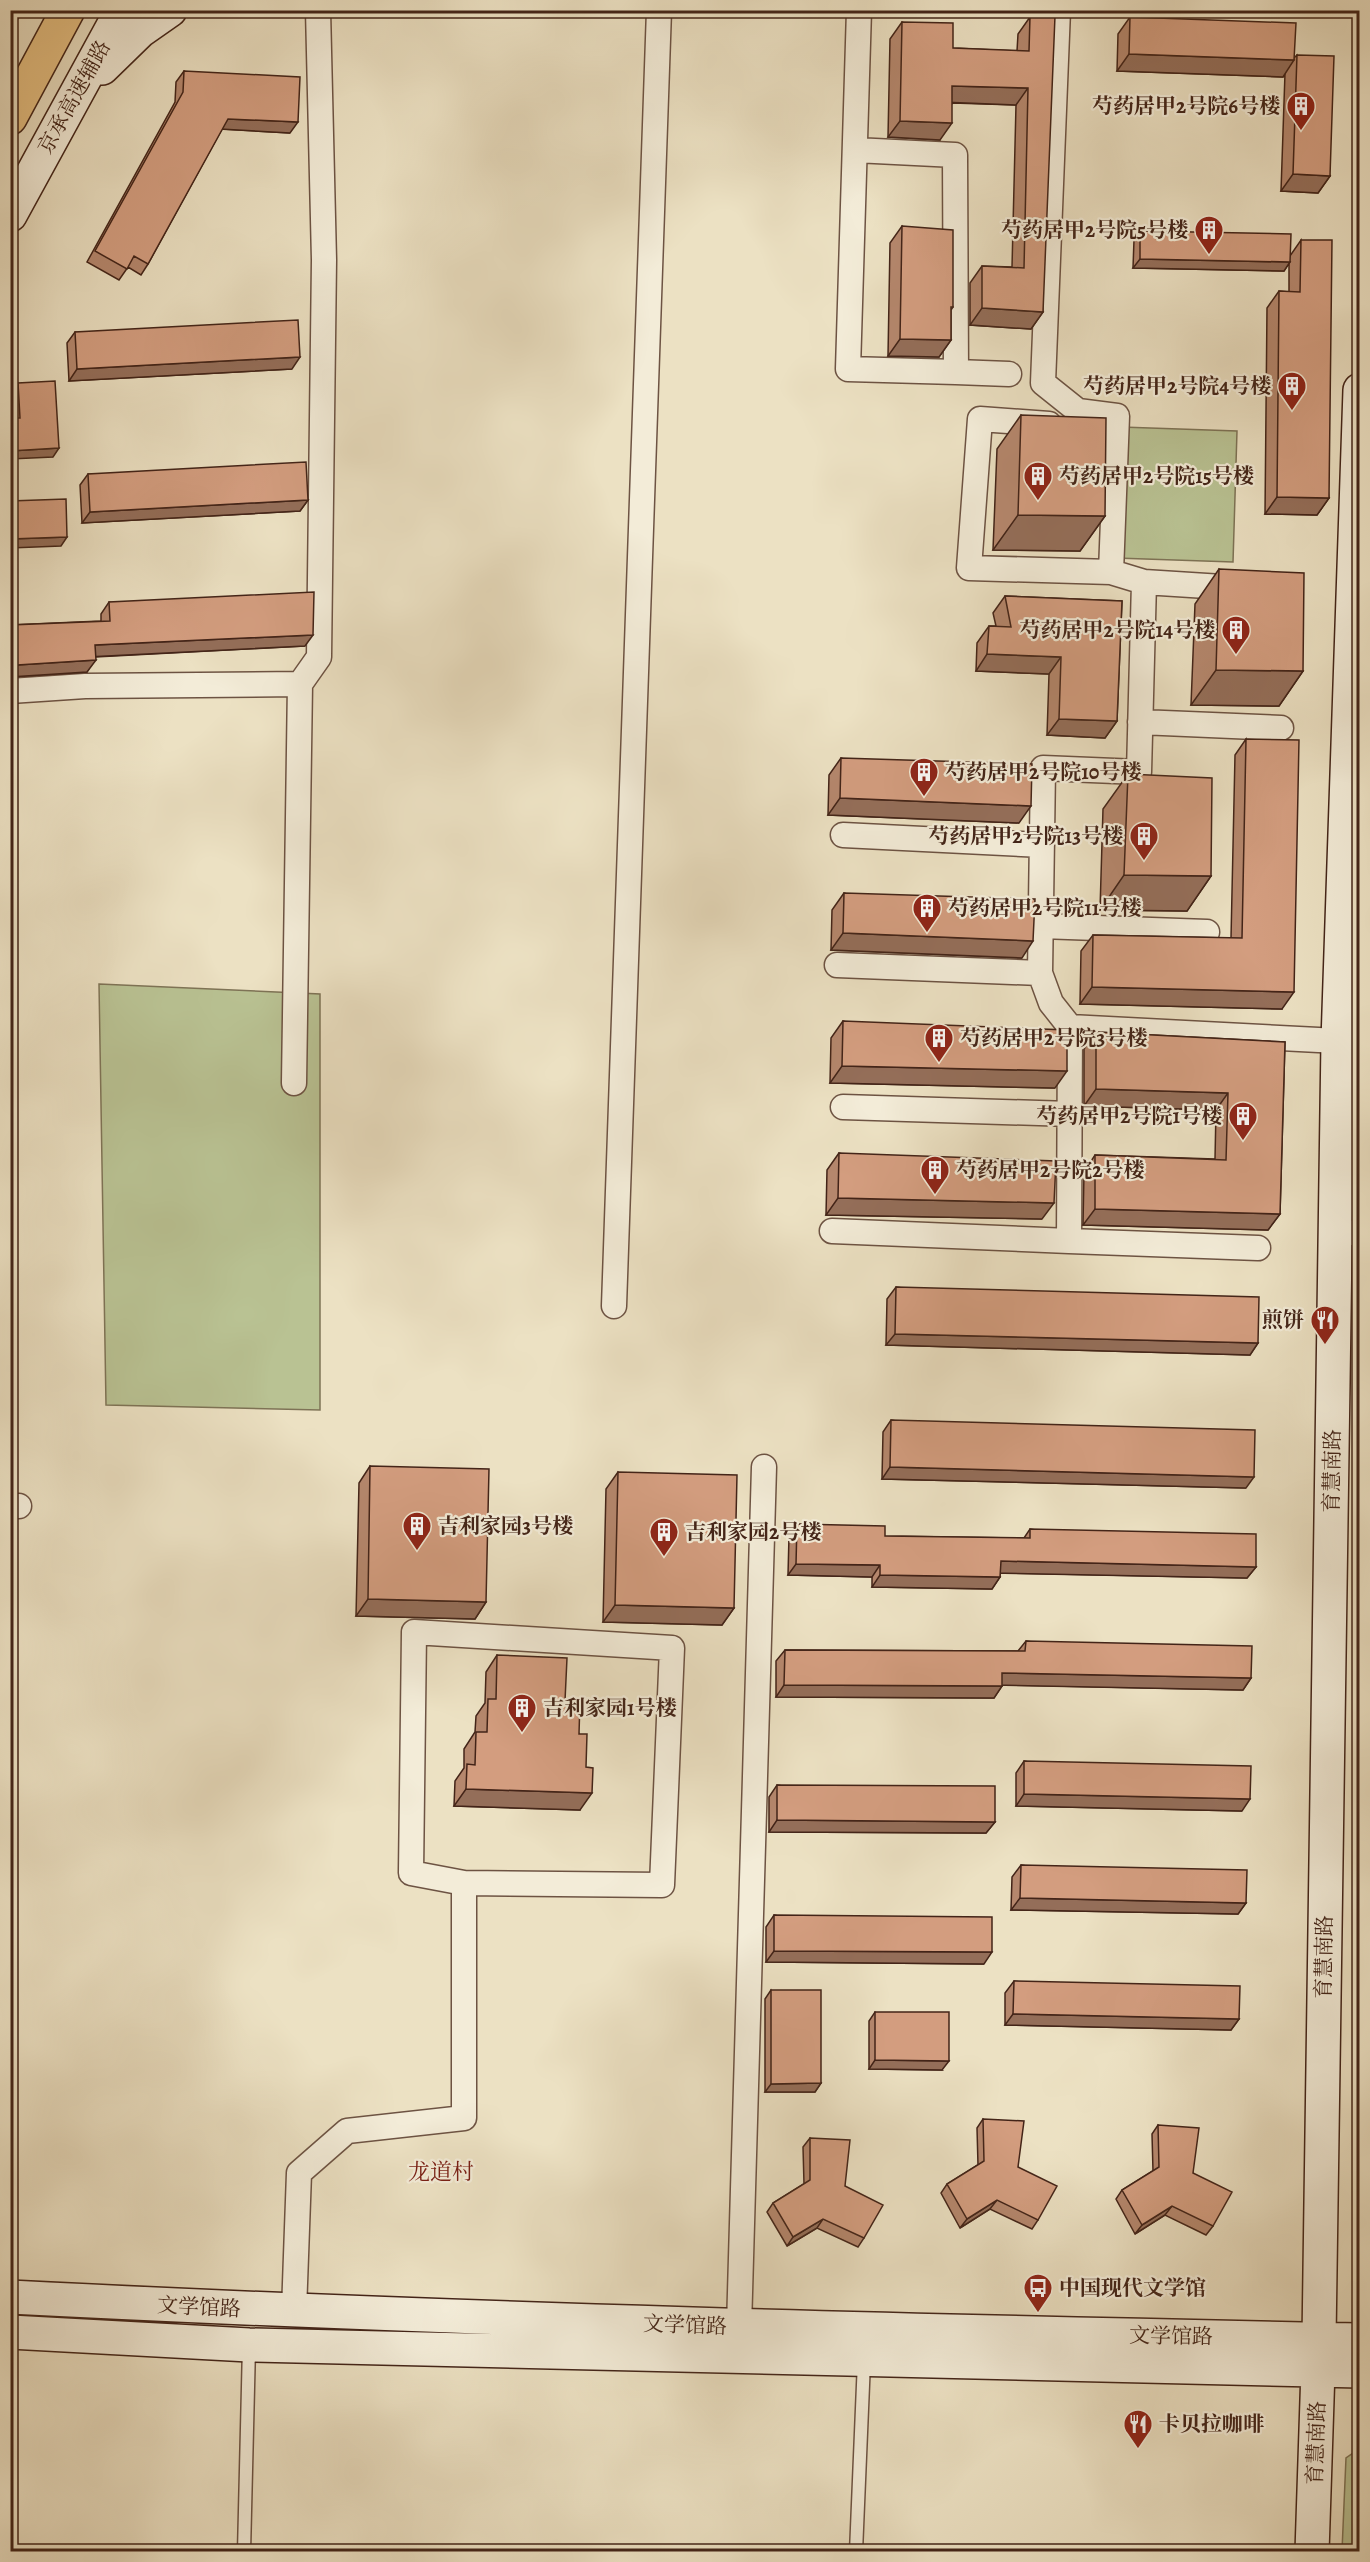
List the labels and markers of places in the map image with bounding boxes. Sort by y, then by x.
building icon: 芍药居甲2号院6号楼 [1285,90,1317,132]
place label: 芍药居甲2号院6号楼 [1092,92,1280,120]
building icon: 芍药居甲2号院5号楼 [1193,214,1225,256]
place label: 芍药居甲2号院5号楼 [1001,216,1188,244]
building icon: 芍药居甲2号院4号楼 [1276,370,1308,412]
place label: 芍药居甲2号院4号楼 [1083,372,1271,400]
building icon: 芍药居甲2号院15号楼 [1022,460,1054,502]
place label: 芍药居甲2号院15号楼 [1059,462,1254,490]
building icon: 芍药居甲2号院14号楼 [1220,614,1252,656]
place label: 芍药居甲2号院14号楼 [1019,616,1215,644]
building icon: 芍药居甲2号院10号楼 [908,756,940,798]
place label: 芍药居甲2号院10号楼 [945,758,1141,786]
building icon: 芍药居甲2号院13号楼 [1128,820,1160,862]
place label: 芍药居甲2号院13号楼 [928,822,1123,850]
building icon: 芍药居甲2号院11号楼 [911,892,943,934]
place label: 芍药居甲2号院11号楼 [948,894,1141,922]
building icon: 芍药居甲2号院3号楼 [923,1022,955,1064]
place label: 芍药居甲2号院3号楼 [960,1024,1147,1052]
building icon: 芍药居甲2号院1号楼 [1227,1100,1259,1142]
place label: 芍药居甲2号院1号楼 [1036,1102,1222,1130]
building icon: 芍药居甲2号院2号楼 [919,1154,951,1196]
place label: 芍药居甲2号院2号楼 [956,1156,1144,1184]
restaurant icon: 煎饼 [1309,1304,1341,1346]
place label: 煎饼 [1262,1306,1304,1334]
building icon: 吉利家园3号楼 [401,1510,433,1552]
place label: 吉利家园3号楼 [438,1512,573,1540]
building icon: 吉利家园2号楼 [648,1516,680,1558]
place label: 吉利家园2号楼 [685,1518,821,1546]
building icon: 吉利家园1号楼 [506,1692,538,1734]
place label: 吉利家园1号楼 [543,1694,677,1722]
bus stop icon: 中国现代文学馆 [1022,2272,1054,2314]
place label: 中国现代文学馆 [1059,2274,1206,2302]
restaurant icon: 卡贝拉咖啡 [1122,2408,1154,2450]
place label: 卡贝拉咖啡 [1159,2410,1264,2438]

